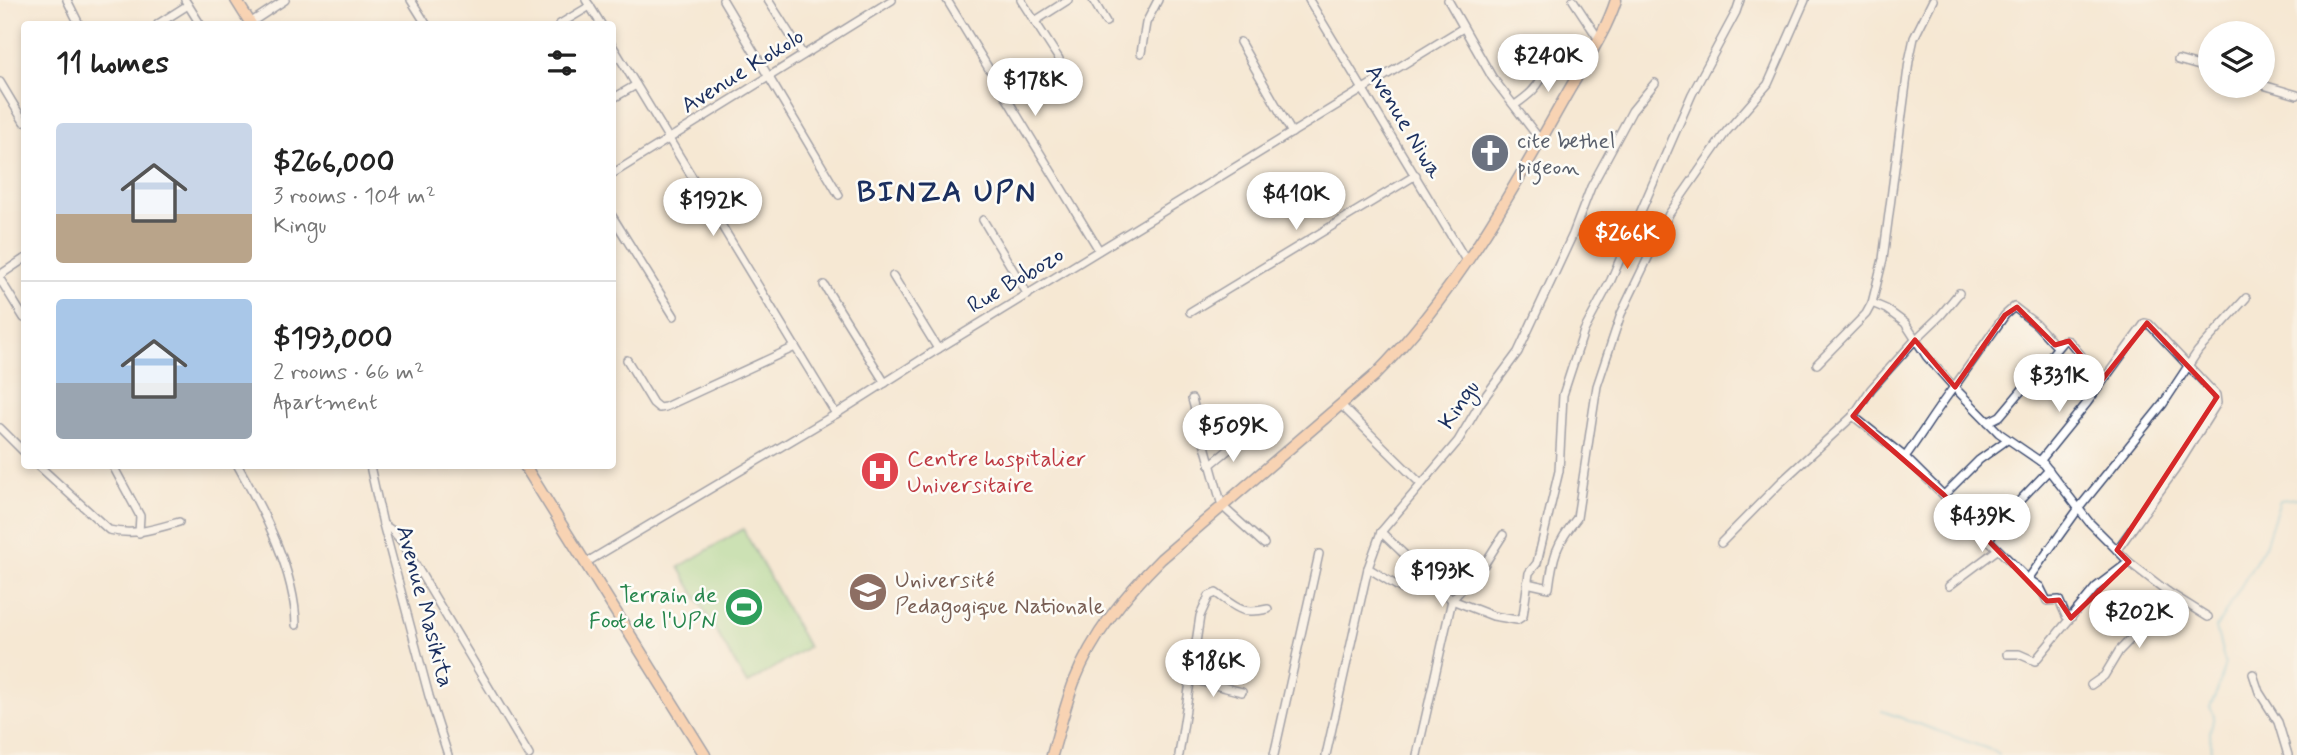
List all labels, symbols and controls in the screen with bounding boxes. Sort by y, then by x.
map controls [2198,21,2275,98]
button: layers [2198,21,2275,98]
street label: Avenue Kokolo [676,22,810,121]
pin: $240K [1499,34,1597,94]
text: $240K [1514,42,1582,72]
text: 11 homes [56,44,169,83]
icon: filters [543,44,581,82]
pin: $178K [986,58,1084,118]
street label: Avenue Niwa [1358,60,1449,185]
text: $178K [1003,66,1067,96]
place label: cite bethel pigeon [1517,127,1615,185]
church icon: cite bethel pigeon [1469,132,1511,174]
text: $266,000 [273,143,395,182]
icon: home [112,151,196,235]
district label: BINZA UPN [857,173,1037,212]
pin: $410K [1247,173,1345,232]
pin: $192K [664,178,762,238]
text: $410K [1263,180,1329,210]
text: 3 rooms · 104 m² [273,182,436,212]
text: $192K [679,186,747,216]
text: Kingu [273,212,327,242]
pin: $266K [1578,212,1676,271]
text: $266K [1595,219,1659,249]
street label: Rue Bobozo [962,240,1070,321]
text: $193,000 [273,319,393,358]
icon: home [112,327,196,411]
pin: $331K [2010,354,2108,414]
text: 2 rooms · 66 m² [273,358,424,388]
text: $331K [2030,362,2088,392]
street label: Kingu [1432,375,1489,437]
text: Apartment [273,388,378,418]
pin: $509K [1184,405,1282,464]
text: $509K [1199,412,1267,442]
place label: Centre hospitalier Universitaire [907,445,1086,501]
hospital icon: Centre hospitalier Universitaire [859,450,901,492]
pin: $439K [1933,494,2031,554]
text: $439K [1950,502,2014,532]
street label: Avenue Masikita [388,522,460,691]
pin: $193K [1393,550,1491,609]
text: $193K [1410,557,1474,587]
place label: Université Pedagogique Nationale [895,566,1105,624]
school or university icon: Université Pedagogique Nationale [847,571,889,613]
place label: Terrain de Foot de l'UPN [589,581,717,637]
sports icon: Terrain de Foot de l'UPN [723,586,765,628]
pin: $202K [2090,590,2188,650]
text: $202K [2105,598,2173,628]
pin: $186K [1164,640,1262,699]
text: $186K [1181,647,1245,677]

